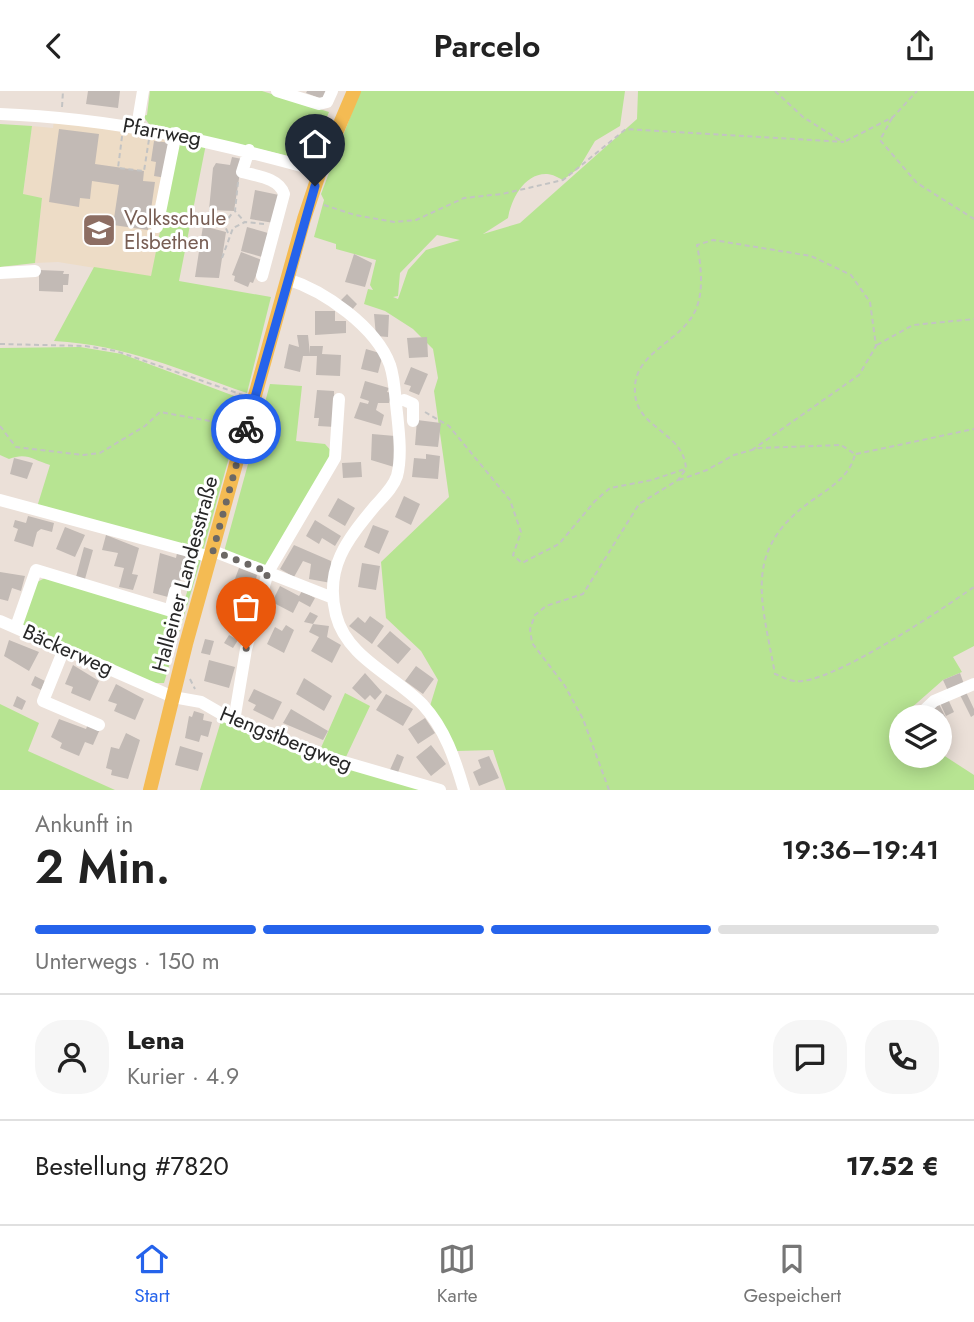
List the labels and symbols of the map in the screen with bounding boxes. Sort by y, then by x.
street label: Pfarrweg [120,110,204,154]
pin [285,114,345,186]
place label: Volksschule Elsbethen [124,203,227,257]
school or university icon: Volksschule Elsbethen [80,211,118,249]
courier [211,394,281,464]
street label: Halleiner Landesstraße [144,473,226,675]
pin [216,577,276,649]
street label: Bäckerweg [18,617,118,683]
street label: Hengstbergweg [215,699,357,779]

